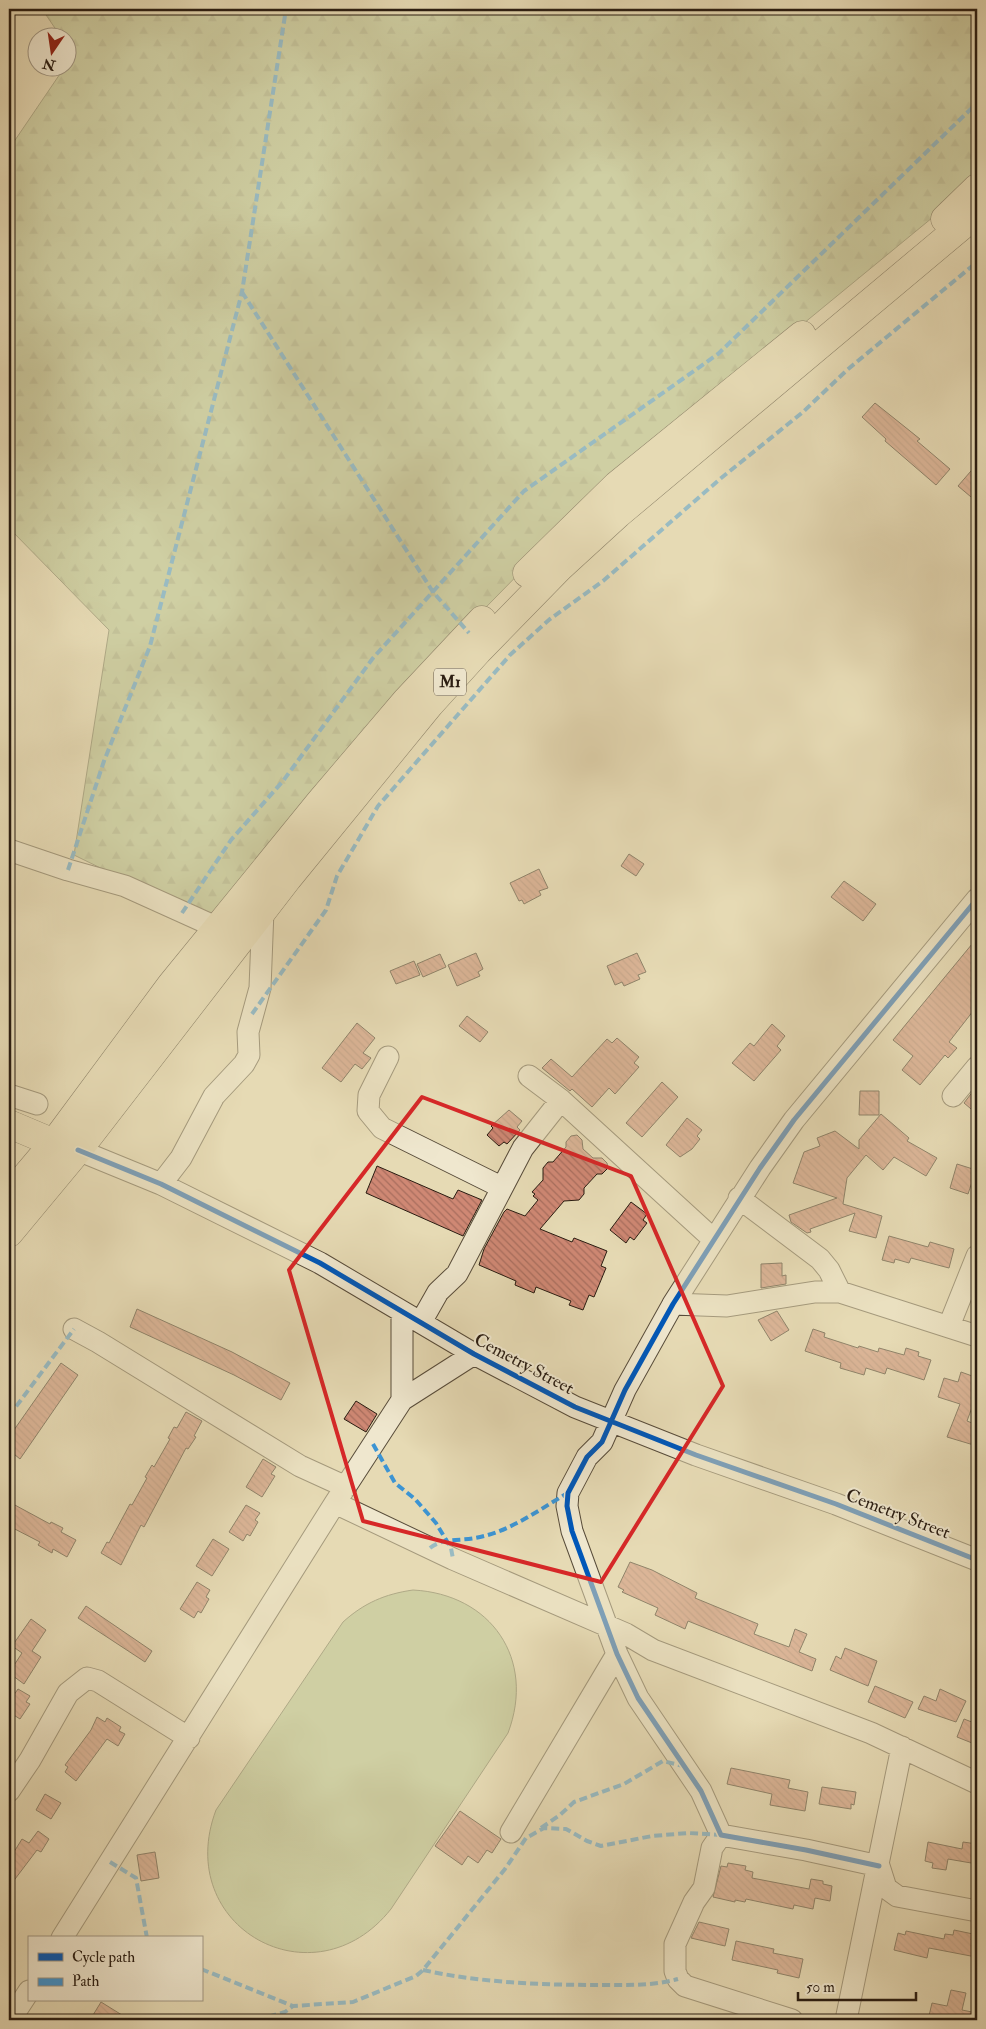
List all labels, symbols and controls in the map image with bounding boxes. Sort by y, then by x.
north arrow [28,28,78,78]
text: N [41,54,58,74]
road number: M1 [434,669,466,696]
street label: Cemetry Street [470,1328,578,1400]
street label: Cemetry Street [843,1484,954,1544]
legend [28,1936,202,2002]
text: Cycle path [72,1948,135,1968]
scale bar [798,1969,916,2001]
text: Path [72,1972,99,1991]
text: 50 m [806,1978,835,1997]

